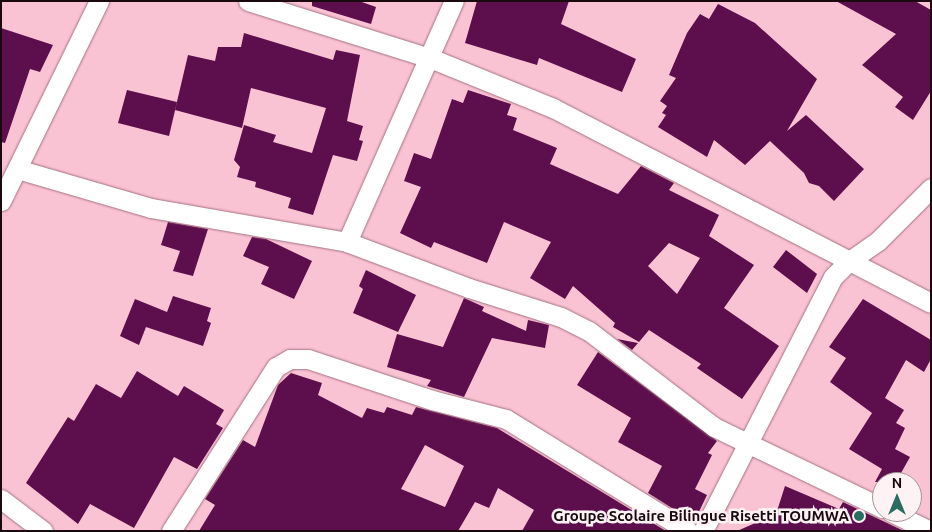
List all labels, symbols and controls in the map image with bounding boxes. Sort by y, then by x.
north arrow [872,472,922,522]
text: N [892,475,902,491]
place label: Groupe Scolaire Bilingue Risetti TOUMWA [553,507,849,525]
marker: Groupe Scolaire Bilingue Risetti TOUMWA [853,510,865,522]

